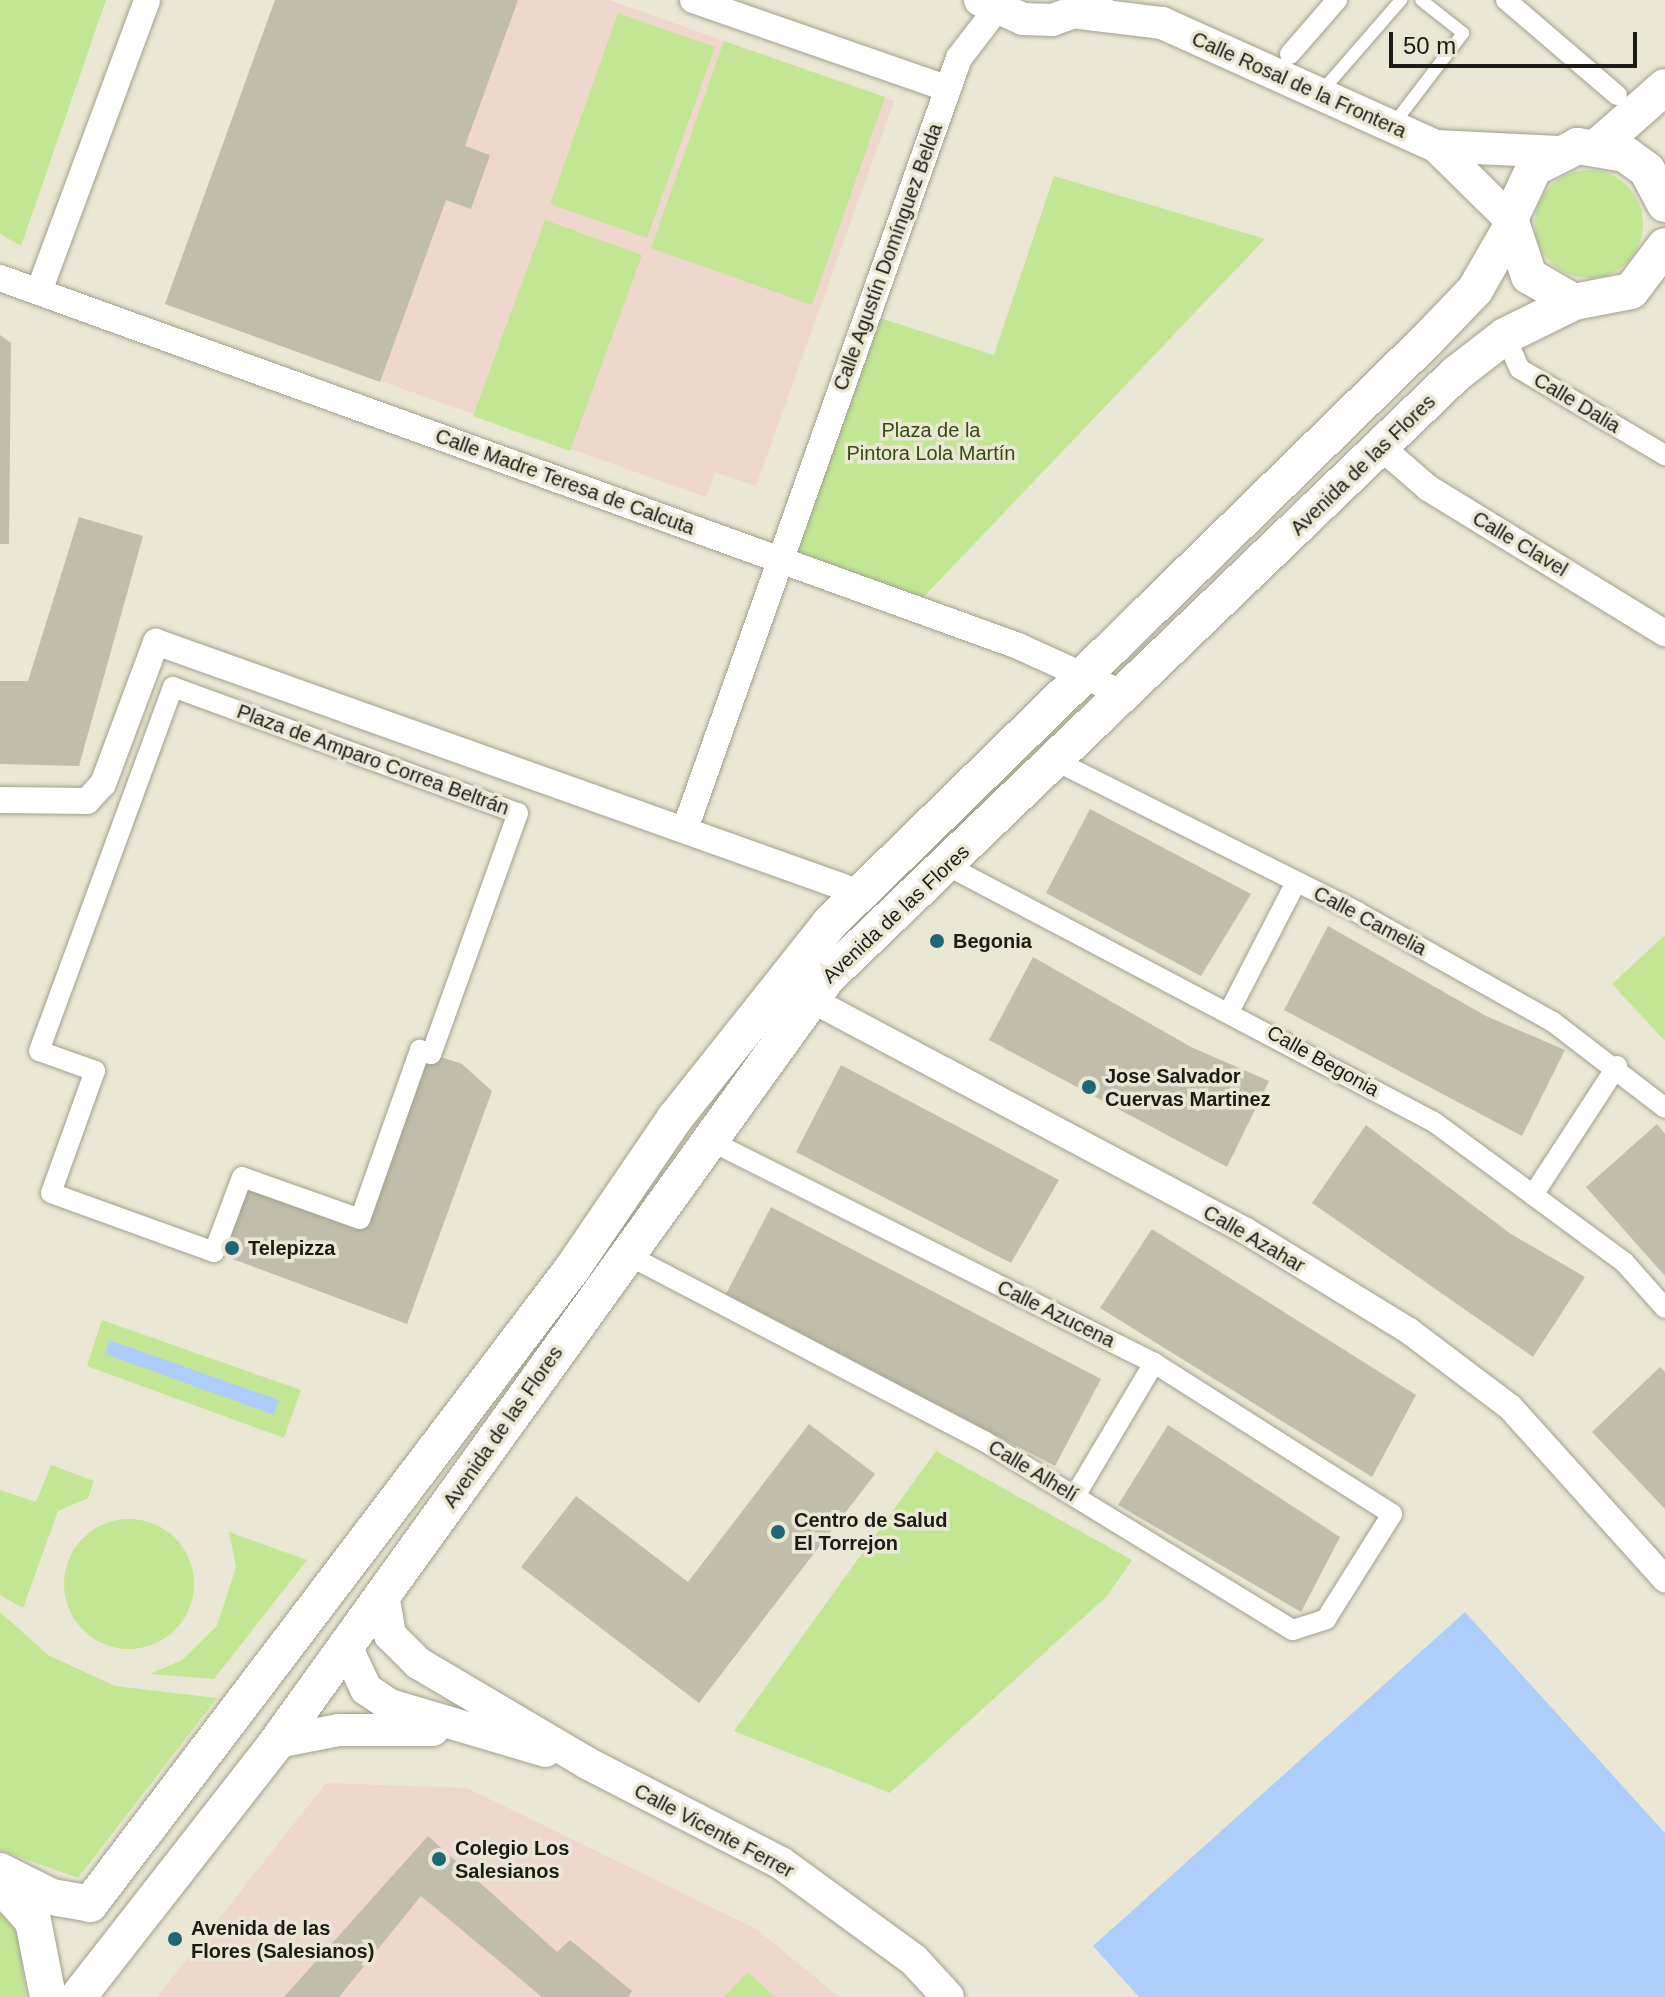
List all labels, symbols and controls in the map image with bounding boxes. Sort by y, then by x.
scale bar [1393,16,1641,66]
street label: Calle Rosal de la Frontera [1188,27,1410,143]
text: 50 m [1403,32,1456,59]
street label: Calle Agustín Domínguez Belda [828,120,948,394]
street label: Calle Dalia [1529,368,1625,438]
street label: Avenida de las Flores [1286,390,1440,540]
park label: Plaza de la Pintora Lola Martín [847,418,1015,465]
street label: Calle Madre Teresa de Calcuta [432,424,698,540]
street label: Calle Clavel [1468,506,1572,582]
street label: Plaza de Amparo Correa Beltrán [233,699,513,821]
street label: Avenida de las Flores [818,840,974,988]
street label: Calle Camelia [1309,881,1431,961]
place label: Begonia [953,929,1032,953]
marker: Begonia [928,932,946,950]
street label: Calle Begonia [1263,1020,1383,1102]
place label: Jose Salvador Cuervas Martinez [1105,1064,1271,1111]
marker: Jose Salvador Cuervas Martinez [1080,1078,1098,1096]
street label: Calle Azahar [1198,1200,1310,1278]
place label: Telepizza [248,1236,335,1260]
marker: Telepizza [223,1239,241,1257]
street label: Calle Azucena [993,1275,1119,1353]
street label: Avenida de las Flores [438,1341,568,1513]
street label: Calle Alhelí [983,1435,1083,1507]
place label: Centro de Salud El Torrejon [794,1508,947,1555]
marker: Centro de Salud El Torrejon [769,1523,787,1541]
street label: Calle Vicente Ferrer [630,1779,798,1883]
place label: Colegio Los Salesianos [455,1836,569,1883]
marker: Colegio Los Salesianos [430,1850,448,1868]
place label: Avenida de las Flores (Salesianos) [191,1916,374,1963]
marker: Avenida de las Flores (Salesianos) [166,1930,184,1948]

